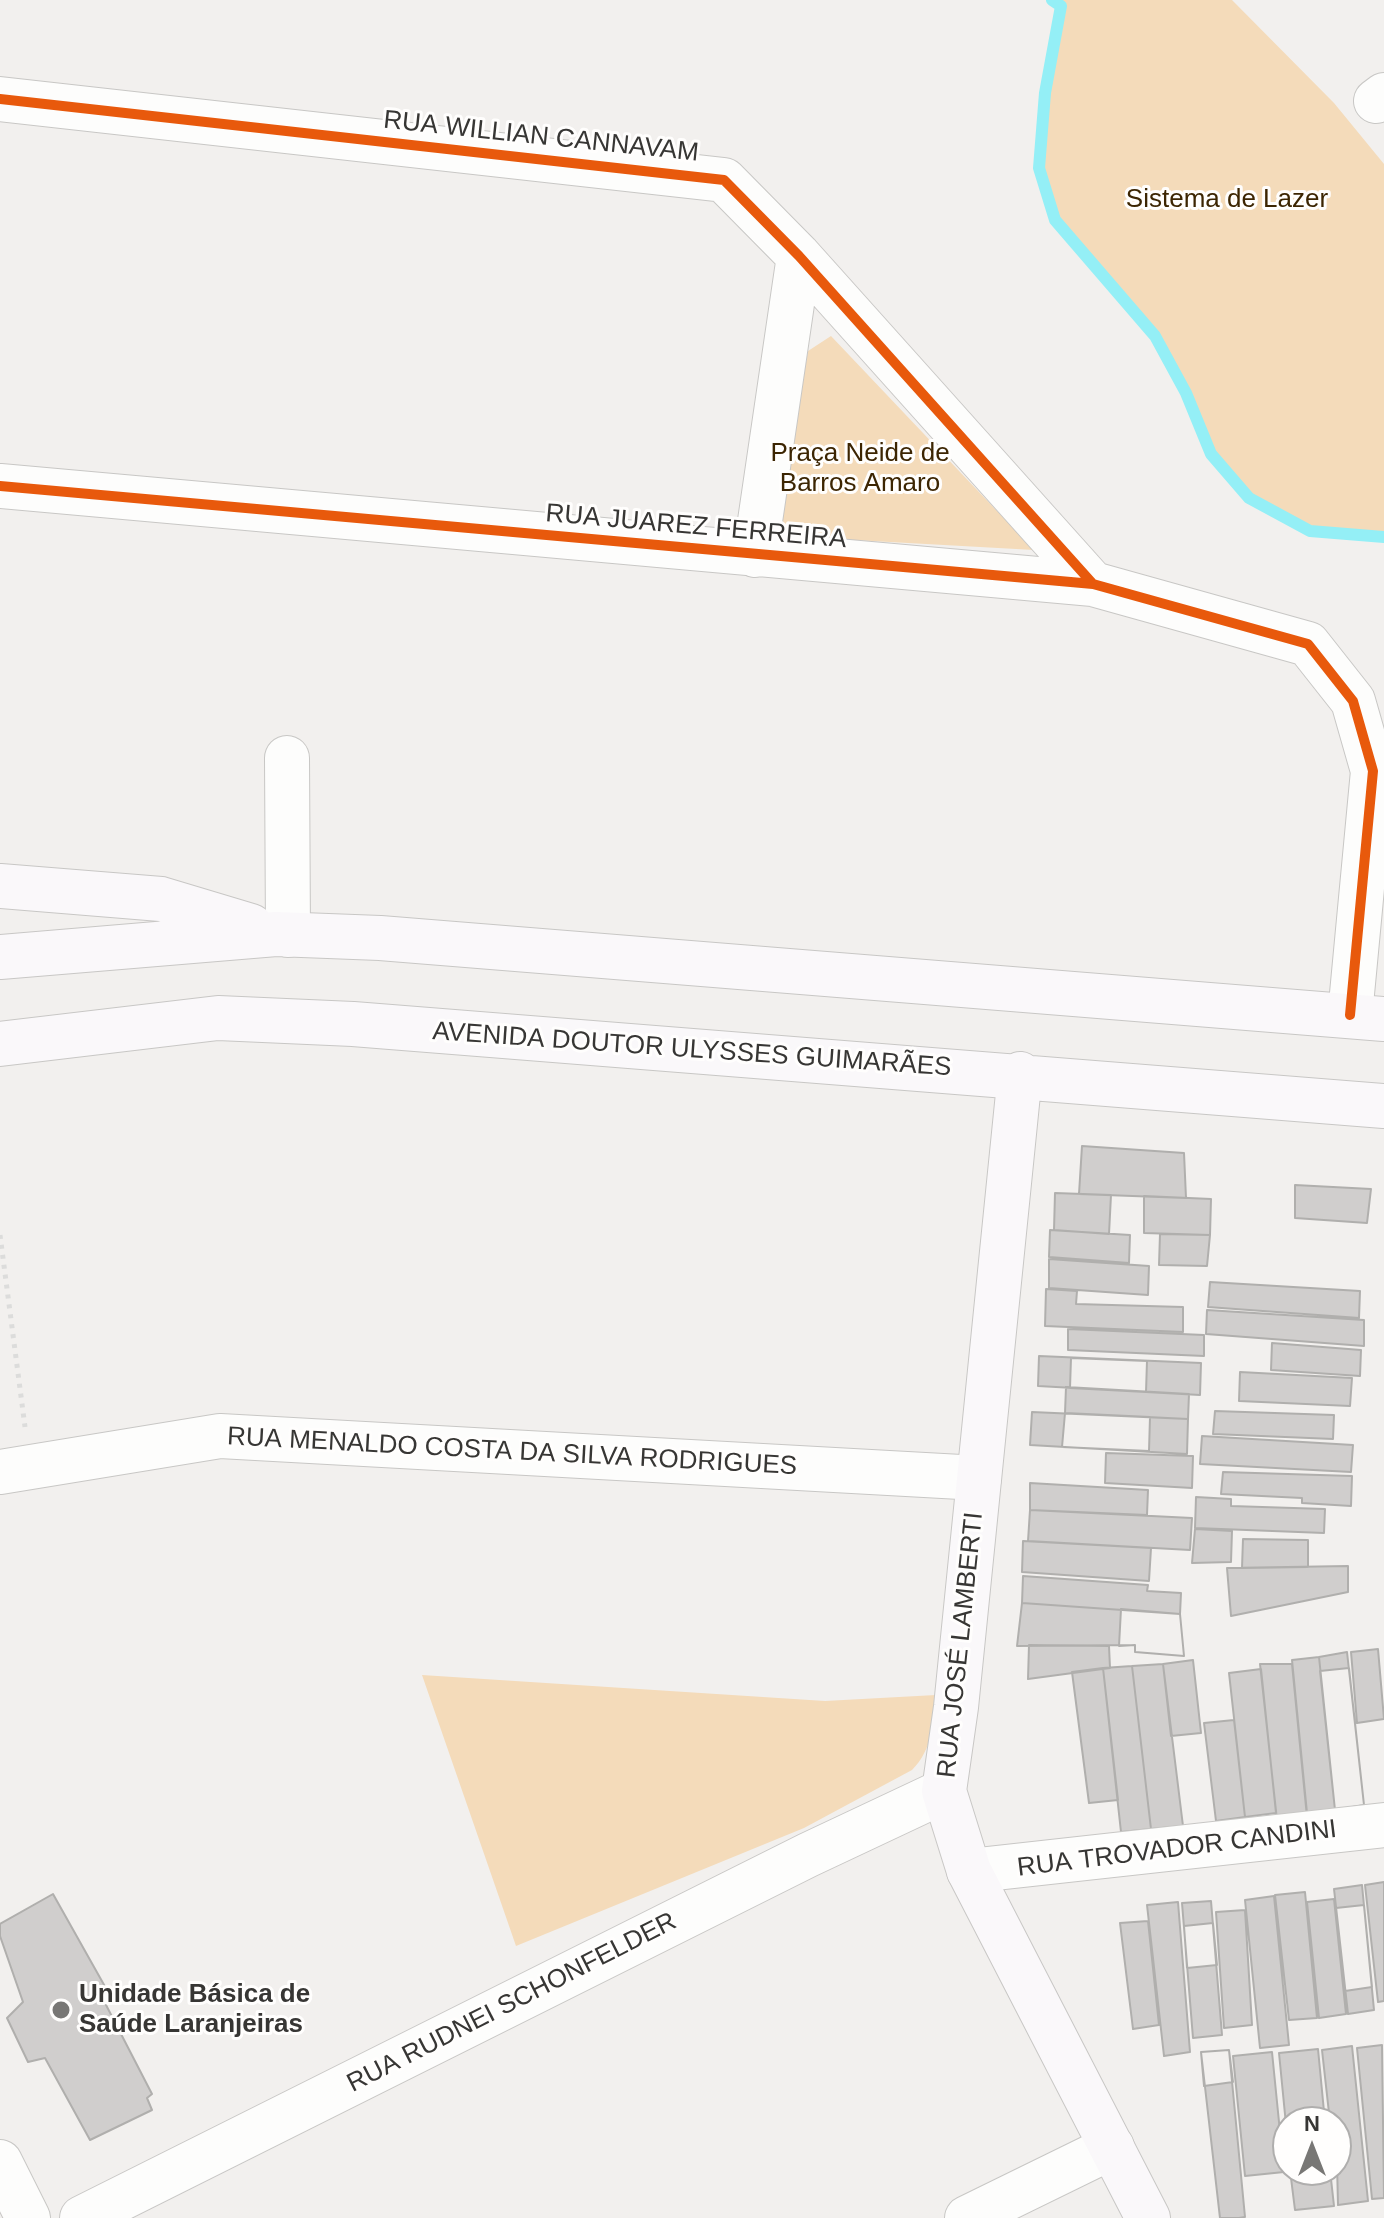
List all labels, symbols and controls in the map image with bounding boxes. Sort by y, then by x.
street label: RUA WILLIAN CANNAVAM [382,105,700,169]
park label: Sistema de Lazer [1126,184,1328,216]
park label: Praça Neide de Barros Amaro [770,438,950,500]
street label: RUA JUAREZ FERREIRA [544,498,848,556]
street label: AVENIDA DOUTOR ULYSSES GUIMARÃES [431,1016,953,1084]
street label: RUA MENALDO COSTA DA SILVA RODRIGUES [226,1421,798,1483]
street label: RUA JOSÉ LAMBERTI [932,1511,990,1779]
street label: RUA TROVADOR CANDINI [1015,1814,1339,1884]
street label: RUA RUDNEI SCHONFELDER [342,1906,682,2100]
place label: Unidade Básica de Saúde Laranjeiras [79,1979,310,2040]
marker: Unidade Básica de Saúde Laranjeiras [50,1999,72,2021]
north arrow [1272,2106,1352,2186]
text: N [1304,2111,1320,2136]

